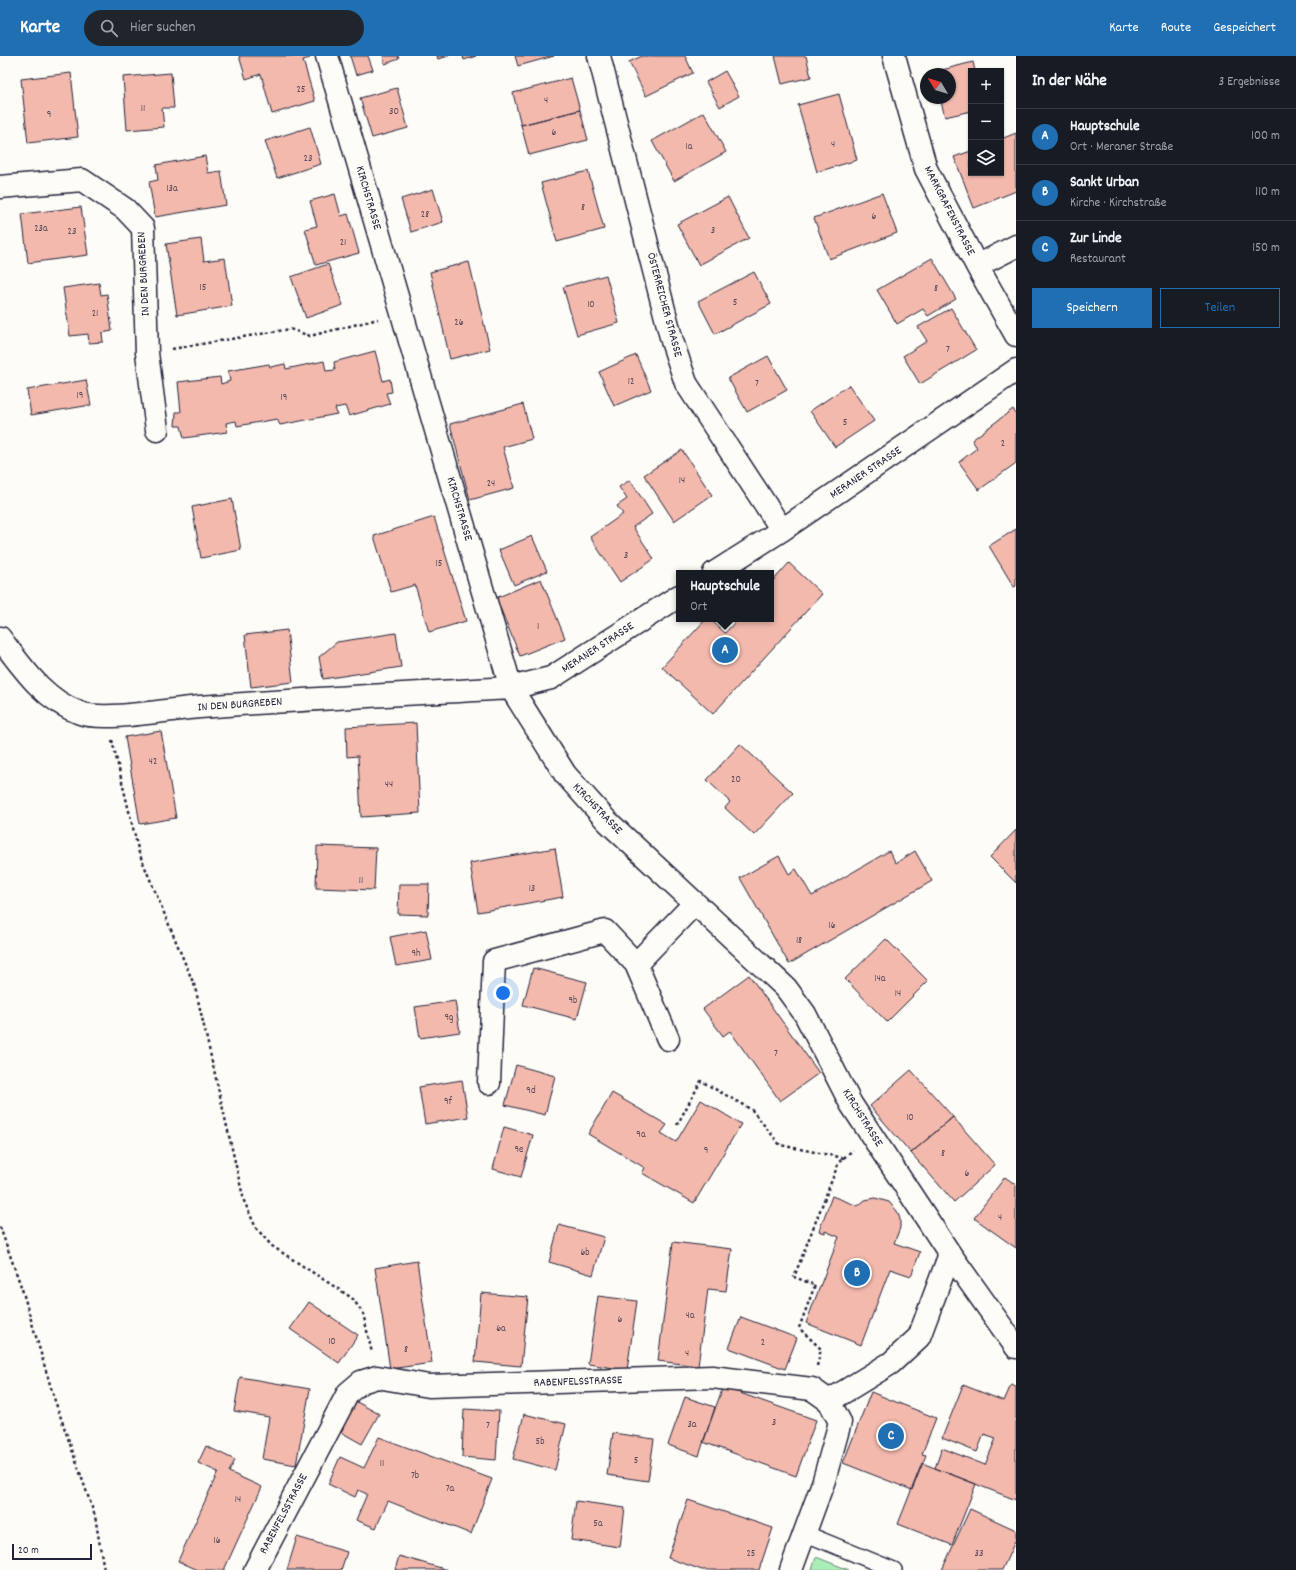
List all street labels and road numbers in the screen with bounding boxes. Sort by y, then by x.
street label: MARKGRAFENSTRASSE [919,163,979,259]
street label: KIRCHSTRASSE [351,164,385,232]
street label: IN DEN BURGREBEN [133,231,155,317]
street label: ÖSTERREICHER STRASSE [642,251,686,360]
street label: MERANER STRASSE [827,442,906,503]
street label: KIRCHSTRASSE [442,475,476,543]
street label: MERANER STRASSE [558,618,638,678]
street label: IN DEN BURGREBEN [197,694,283,716]
street label: KIRCHSTRASSE [568,779,626,839]
street label: KIRCHSTRASSE [837,1086,887,1151]
street label: RABENFELSSTRASSE [533,1372,623,1392]
street label: RABENFELSSTRASSE [256,1470,313,1557]

